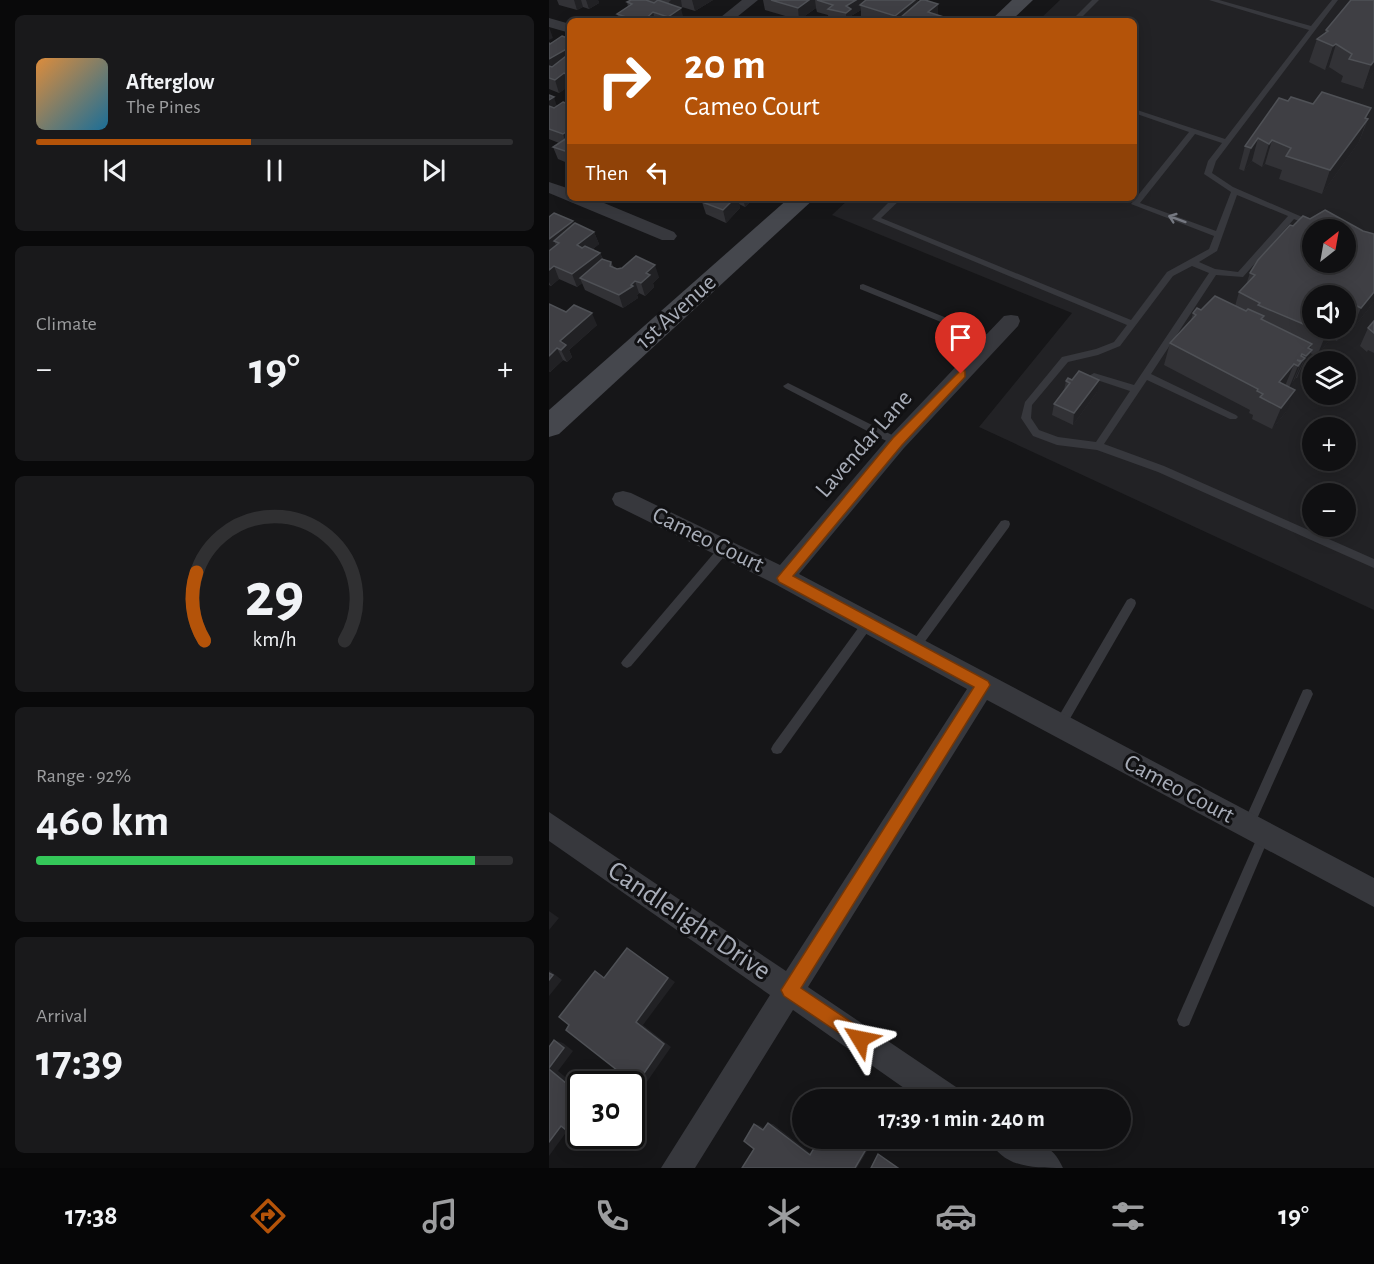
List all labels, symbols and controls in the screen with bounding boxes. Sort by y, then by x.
icon: right [585,42,663,120]
text: 20 m [684,44,766,86]
text: Afterglow [126,71,214,93]
text: Cameo Court [684,93,820,120]
text: The Pines [126,97,201,117]
icon: previous [99,154,132,187]
icon: pause [258,154,291,187]
icon: next [417,154,450,187]
icon: left [641,156,674,189]
text: Then [585,162,629,184]
one-way arrow [1168,213,1187,224]
north arrow [1302,219,1356,273]
map controls [1302,219,1356,537]
street label: 1st Avenue [631,270,721,354]
button: sound [1302,285,1356,339]
pin [935,312,986,374]
text: Climate [36,314,97,334]
icon: arrive [944,321,977,354]
text: 19° [249,347,300,392]
button: layers [1302,351,1356,405]
text: − [36,353,52,386]
text: + [497,353,513,386]
street label: Lavendar Lane [811,386,917,502]
button: + [1302,417,1356,471]
button: − [1302,483,1356,537]
street label: Cameo Court [649,503,768,577]
text: 29 [245,565,304,627]
text: km/h [252,629,297,650]
street label: Cameo Court [1120,750,1238,828]
text: Range · 92% [36,766,131,786]
text: 460 km [36,799,169,844]
street label: Candlelight Drive [603,856,775,986]
text: Arrival [36,1006,87,1026]
position arrow [828,1007,892,1071]
text: 17:39 [36,1039,123,1084]
speed limit sign: 30 [567,1071,645,1149]
text: 17:39 · 1 min · 240 m [878,1108,1045,1130]
icon: directions [247,1195,289,1237]
icon: music [419,1195,461,1237]
icon: phone [591,1195,633,1237]
icon: climate [763,1195,805,1237]
icon: car [935,1195,977,1237]
icon: filters [1107,1195,1149,1237]
text: 17:38 [65,1202,117,1229]
text: 19° [1278,1202,1309,1229]

